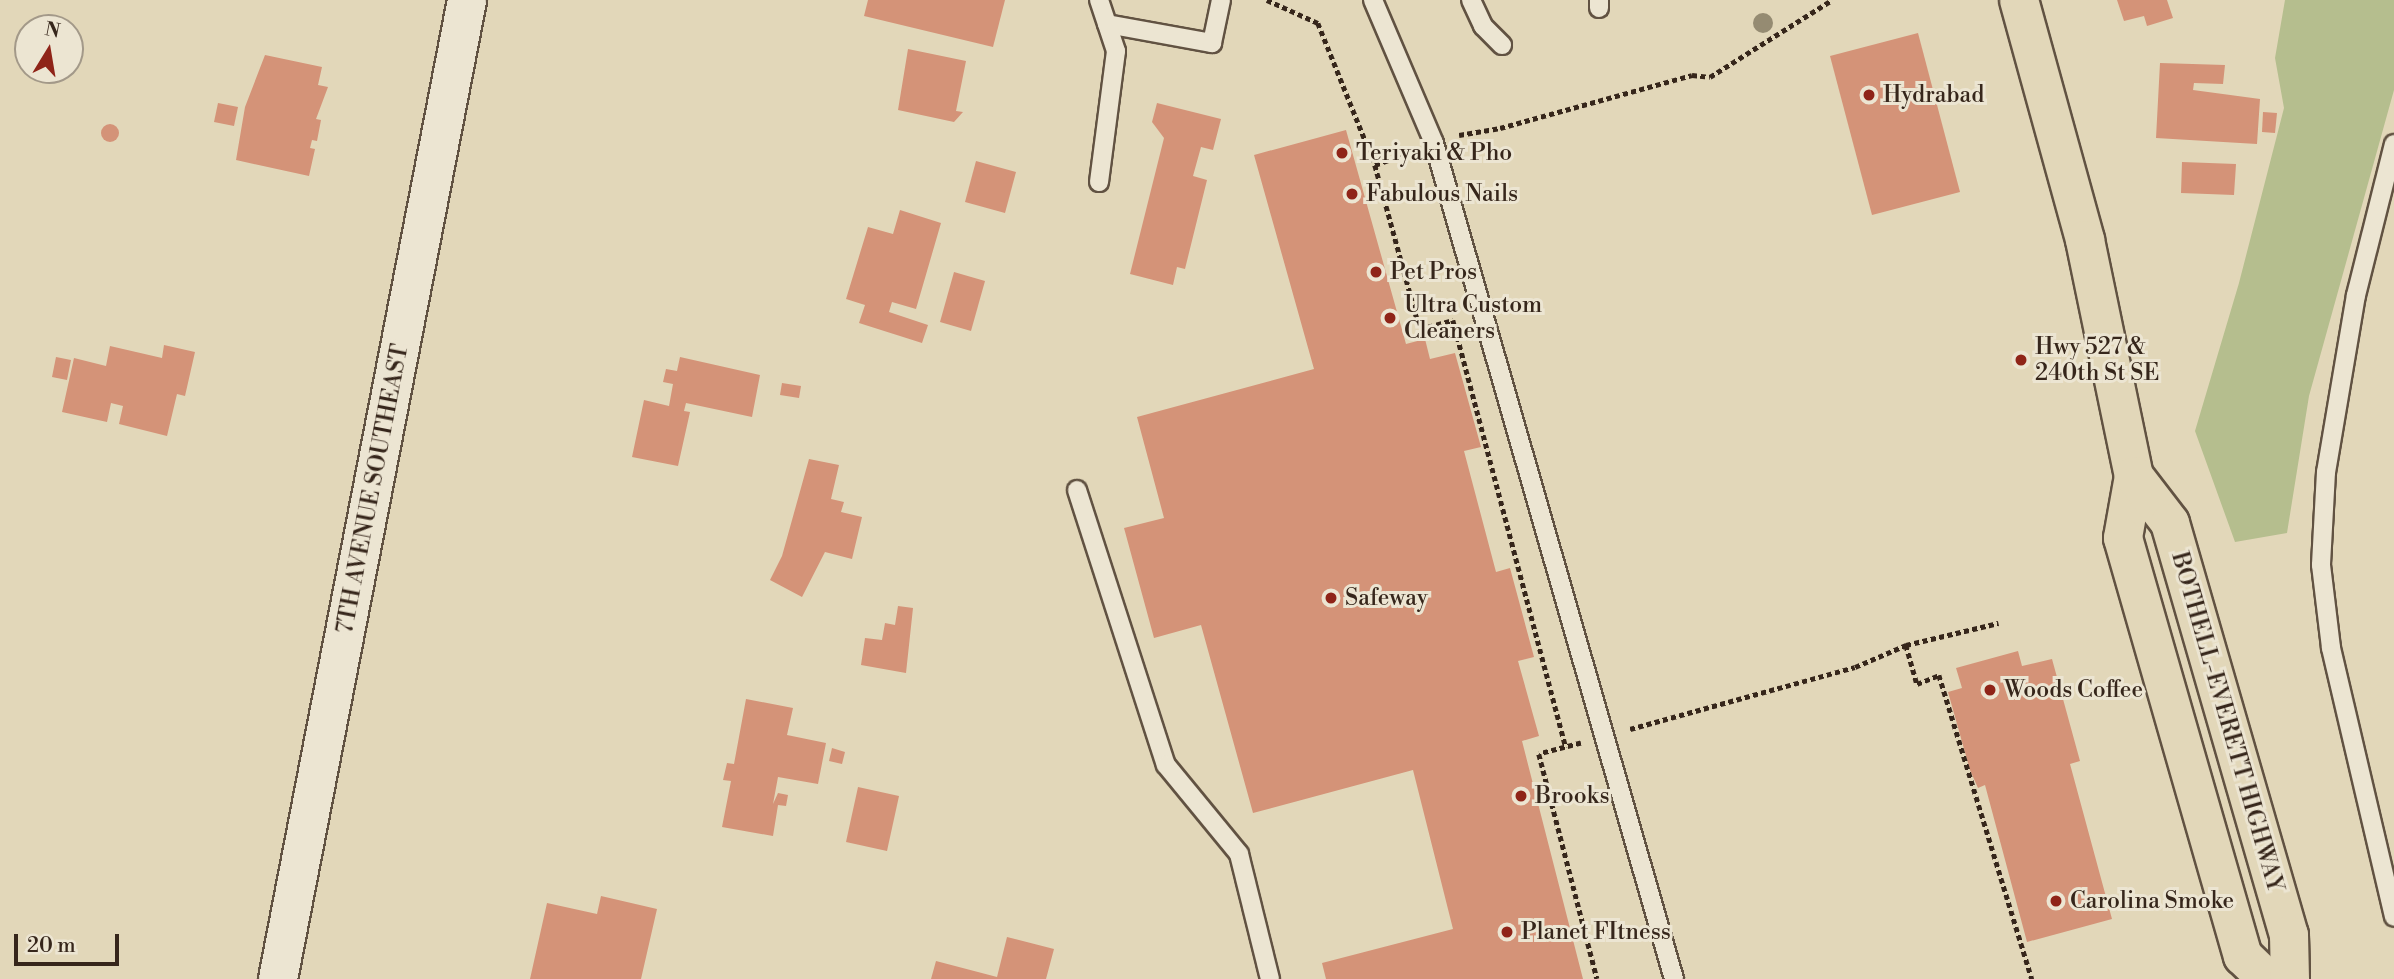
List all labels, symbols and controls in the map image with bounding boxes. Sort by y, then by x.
north arrow [14,14,84,84]
text: N [43,17,62,44]
place label: Hydrabad [1883,81,1984,109]
marker: Hydrabad [1861,87,1877,103]
place label: Teriyaki & Pho [1356,139,1512,167]
marker: Teriyaki & Pho [1334,145,1350,161]
place label: Fabulous Nails [1366,180,1518,208]
marker: Fabulous Nails [1344,186,1360,202]
place label: Pet Pros [1390,258,1477,286]
marker: Pet Pros [1368,264,1384,280]
place label: Ultra Custom Cleaners [1404,291,1542,345]
marker: Ultra Custom Cleaners [1382,310,1398,326]
place label: Hwy 527 & 240th St SE [2035,333,2159,387]
street label: 7TH AVENUE SOUTHEAST [331,342,415,636]
marker: Hwy 527 & 240th St SE [2013,352,2029,368]
street label: BOTHELL-EVERETT HIGHWAY [2165,549,2289,895]
place label: Safeway [1345,584,1428,612]
marker: Safeway [1323,590,1339,606]
place label: Woods Coffee [2004,676,2143,704]
marker: Woods Coffee [1982,682,1998,698]
place label: Brooks [1535,782,1610,810]
marker: Brooks [1513,788,1529,804]
place label: Carolina Smoke [2070,887,2234,915]
marker: Carolina Smoke [2048,893,2064,909]
place label: Planet FItness [1521,918,1671,946]
scale bar [18,920,122,964]
marker: Planet FItness [1499,924,1515,940]
text: 20 m [27,933,76,959]

